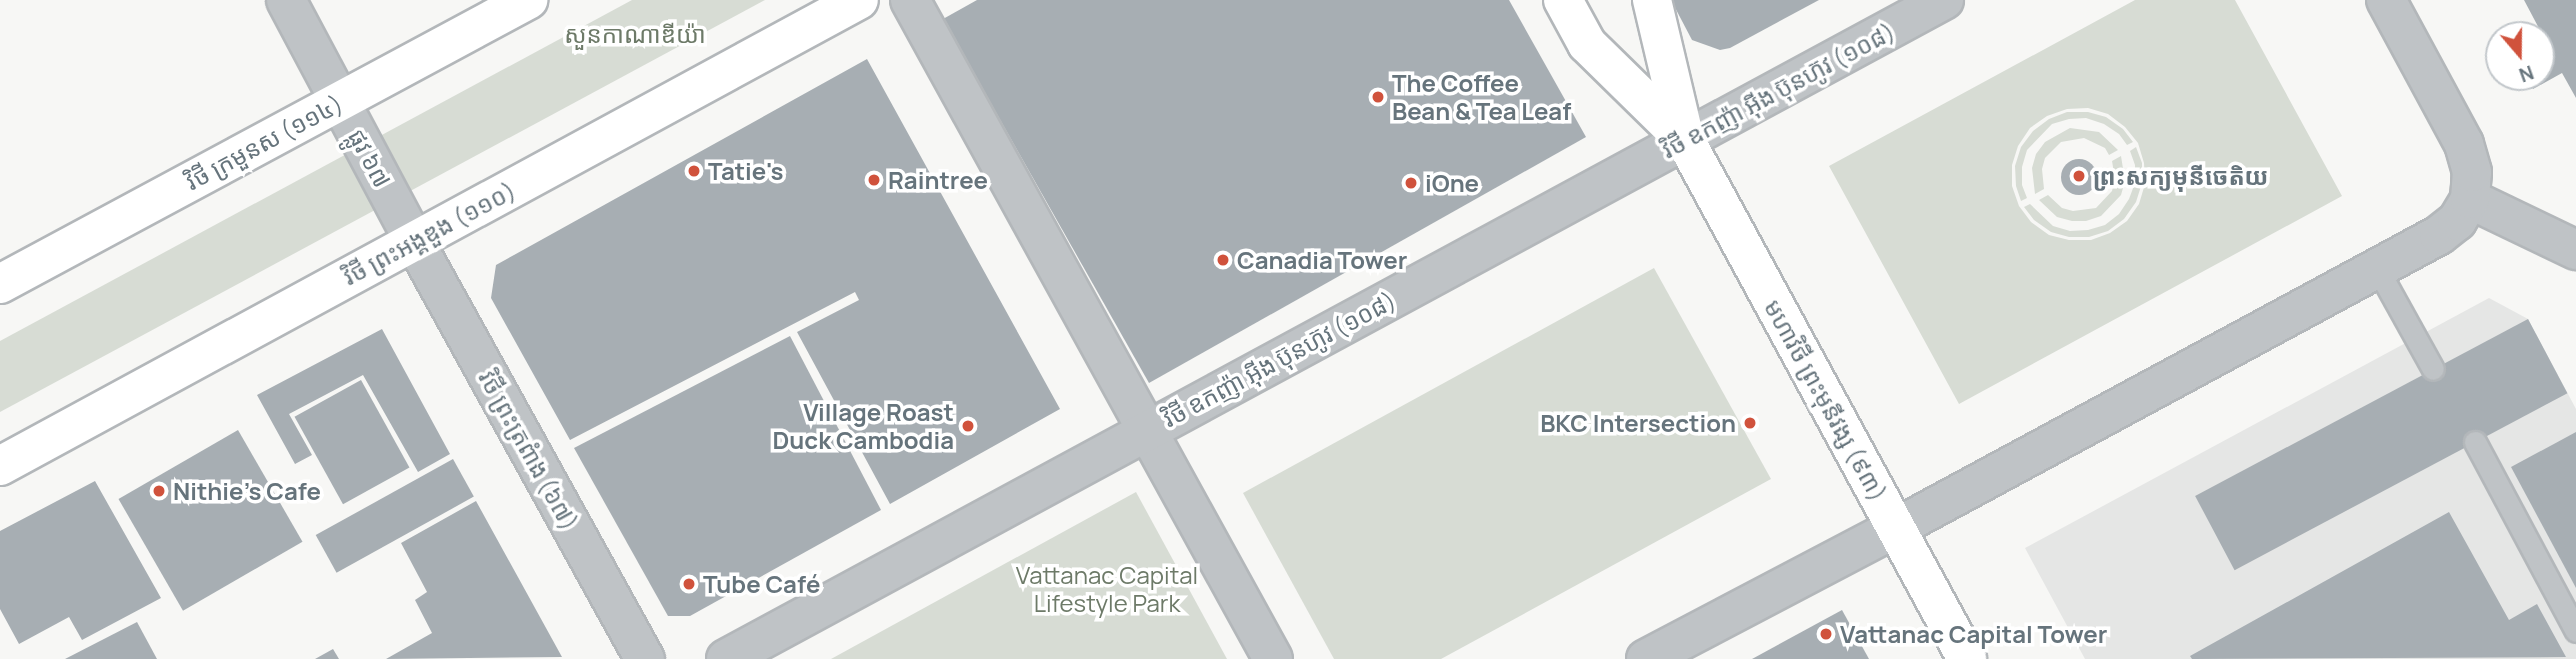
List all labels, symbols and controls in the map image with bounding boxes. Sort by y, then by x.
street label: វិថី ឧកញ៉ា អ៊ីង ប៊ុនហ៊ូវ (១០៨) [1657,16,1899,164]
park label: សួនកាណាឌីយ៉ា [564,20,706,48]
north arrow [2485,21,2555,91]
text: N [2516,59,2537,88]
place label: The Coffee Bean & Tea Leaf [1392,69,1571,125]
street label: វិថី ក្រមួនស (១១៤) [181,89,347,195]
marker: The Coffee Bean & Tea Leaf [1370,89,1386,105]
street label: ផ្លូវ ៦៧ [343,124,397,192]
place label: Tatie's [708,157,784,185]
place label: ព្រះសក្យមុនីចេតិយ [2093,162,2268,190]
marker: Tatie's [686,163,702,179]
place label: Raintree [888,166,988,194]
marker: ព្រះសក្យមុនីចេតិយ [2071,168,2087,184]
place label: iOne [1425,169,1479,197]
marker: Raintree [866,172,882,188]
street label: វិថី ព្រះអង្គឌួង (១១០) [338,175,520,291]
marker: iOne [1403,175,1419,191]
place label: Canadia Tower [1237,246,1407,274]
marker: Canadia Tower [1215,252,1231,268]
street label: វិថី ឧកញ៉ា អ៊ីង ប៊ុនហ៊ូវ (១០៨) [1158,285,1400,433]
street label: មហាវិថី ព្រះមុនីវង្ស (៩៣) [1759,294,1893,506]
street label: វិថី ព្រះត្រពំាង (៦៧) [473,365,585,535]
place label: Village Roast Duck Cambodia [773,398,954,454]
place label: BKC Intersection [1540,409,1736,437]
marker: BKC Intersection [1742,415,1758,431]
marker: Village Roast Duck Cambodia [960,418,976,434]
place label: Nithie's Cafe [173,477,320,505]
marker: Nithie's Cafe [151,483,167,499]
park label: Vattanac Capital Lifestyle Park [1016,561,1198,617]
place label: Tube Café [703,570,820,598]
marker: Tube Café [681,576,697,592]
place label: Vattanac Capital Tower [1840,620,2107,648]
marker: Vattanac Capital Tower [1818,626,1834,642]

